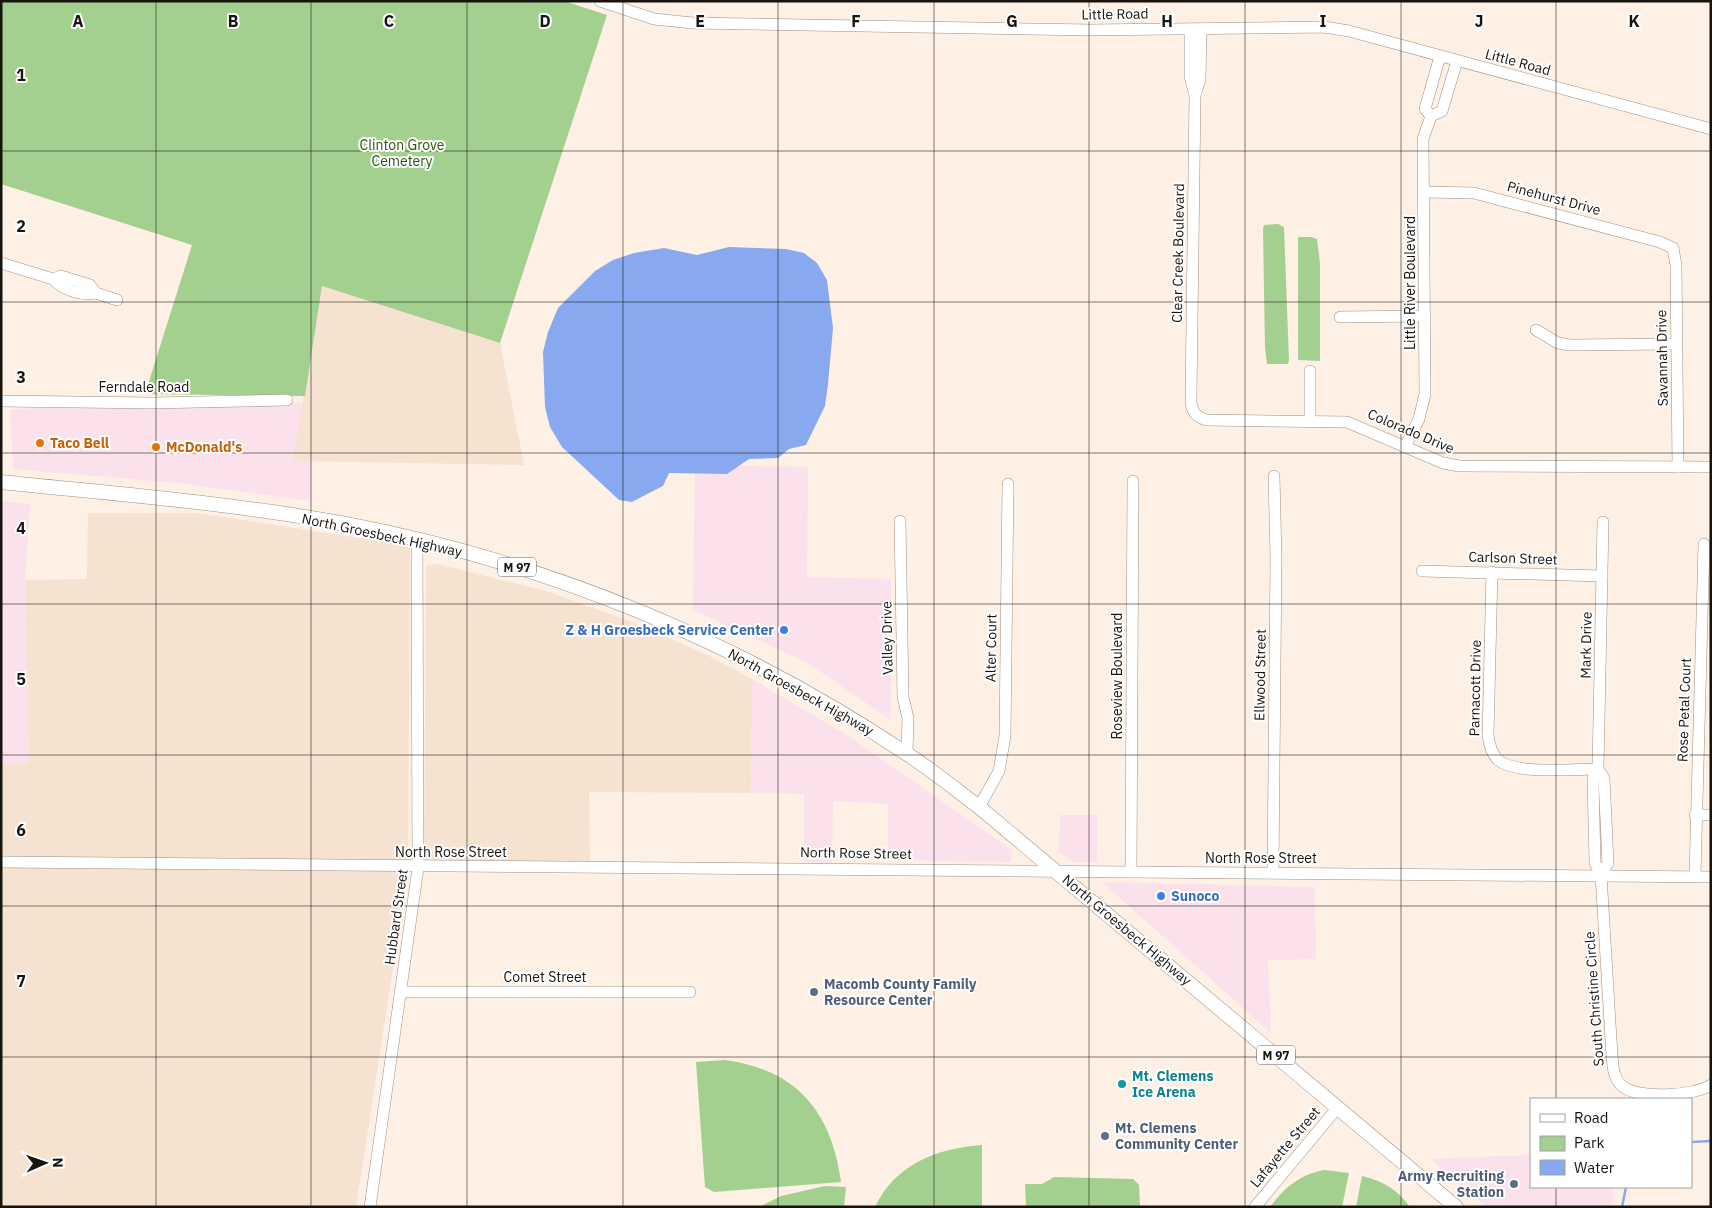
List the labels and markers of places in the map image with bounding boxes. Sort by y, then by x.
place label: Taco Bell [50,434,109,452]
marker: Taco Bell [34,437,46,449]
place label: McDonald's [166,438,242,456]
marker: McDonald's [150,441,162,453]
place label: Z & H Groesbeck Service Center [565,621,774,639]
marker: Z & H Groesbeck Service Center [778,624,790,636]
place label: Sunoco [1171,887,1219,905]
marker: Sunoco [1155,890,1167,902]
place label: Macomb County Family Resource Center [824,975,977,1009]
marker: Macomb County Family Resource Center [808,986,820,998]
place label: Mt. Clemens Ice Arena [1132,1067,1213,1101]
marker: Mt. Clemens Ice Arena [1116,1078,1128,1090]
place label: Mt. Clemens Community Center [1115,1119,1238,1153]
marker: Mt. Clemens Community Center [1099,1130,1111,1142]
place label: Army Recruiting Station [1398,1167,1504,1201]
marker: Army Recruiting Station [1508,1178,1520,1190]

